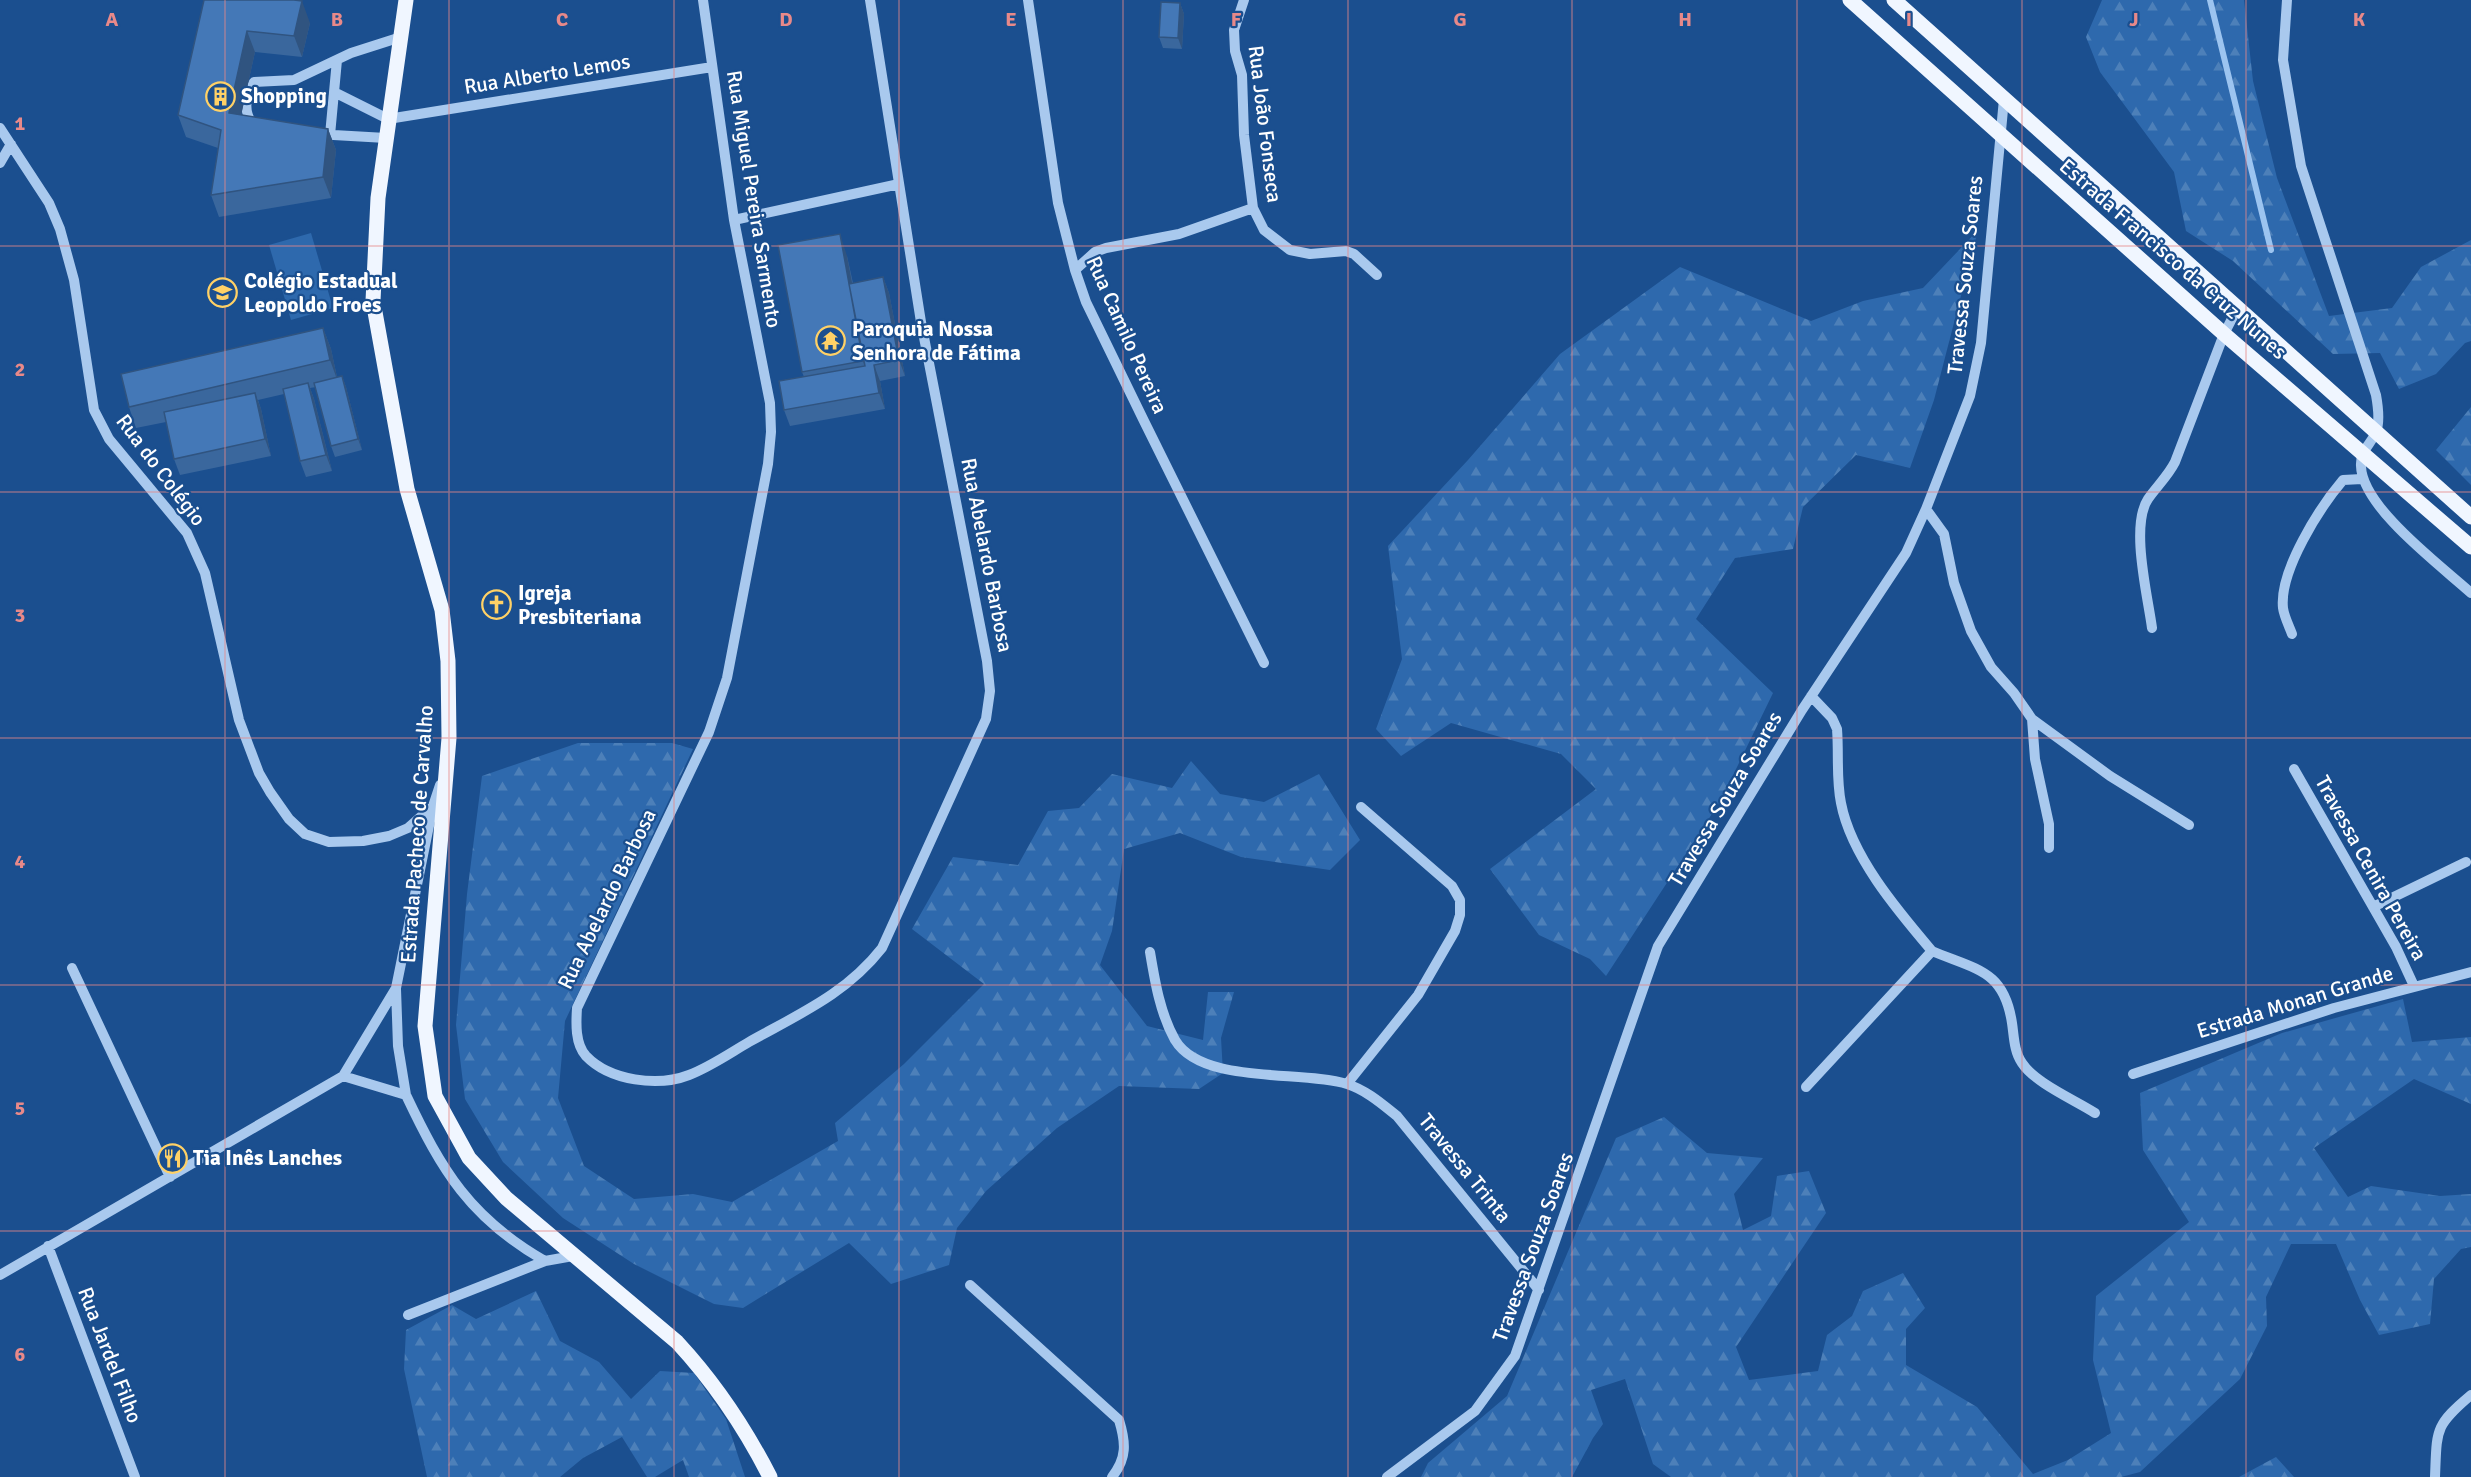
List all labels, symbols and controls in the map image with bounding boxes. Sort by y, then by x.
text: A [106,7,119,32]
text: B [331,7,343,32]
text: C [556,7,568,32]
text: D [779,7,793,32]
text: E [1005,7,1017,32]
text: F [1231,7,1242,32]
text: G [1453,7,1467,32]
text: H [1678,7,1692,32]
text: I [1906,7,1912,32]
text: J [2129,7,2139,32]
text: K [2353,7,2366,32]
street label: Rua João Fonseca [1242,44,1288,204]
street label: Rua Alberto Lemos [462,48,632,100]
street label: Rua Miguel Pereira Sarmento [721,68,787,330]
building icon: Shopping [204,80,236,112]
place label: Shopping [241,83,327,109]
text: 1 [15,111,26,136]
street label: Estrada Francisco da Cruz Nunes [2054,153,2292,365]
street label: Travessa Souza Soares [1942,174,1988,376]
street label: Rua Camilo Pereira [1081,252,1173,418]
place label: Colégio Estadual Leopoldo Froes [244,268,398,318]
school or university icon: Colégio Estadual Leopoldo Froes [207,277,239,309]
place label: Paroquia Nossa Senhora de Fátima [852,316,1021,366]
temple icon: Paroquia Nossa Senhora de Fátima [815,325,847,357]
text: 2 [15,357,25,382]
street label: Rua do Colégio [111,409,211,531]
street label: Rua Abelardo Barbosa [955,456,1019,654]
place label: Igreja Presbiteriana [518,580,642,630]
church icon: Igreja Presbiteriana [481,589,513,621]
text: 3 [15,603,25,628]
street label: Estrada Pacheco de Carvalho [395,704,439,964]
street label: Travessa Souza Soares [1662,707,1788,891]
street label: Travessa Cenira Pereira [2309,771,2433,965]
street label: Rua Abelardo Barbosa [552,805,662,993]
text: 4 [15,849,26,874]
street label: Estrada Monan Grande [2194,960,2396,1044]
text: 5 [15,1096,25,1121]
street label: Travessa Trinta [1413,1108,1517,1228]
restaurant icon: Tia Inês Lanches [156,1142,188,1174]
place label: Tia Inês Lanches [193,1145,342,1171]
street label: Travessa Souza Soares [1487,1149,1579,1345]
street label: Rua Jardel Filho [72,1283,148,1427]
text: 6 [15,1342,26,1367]

